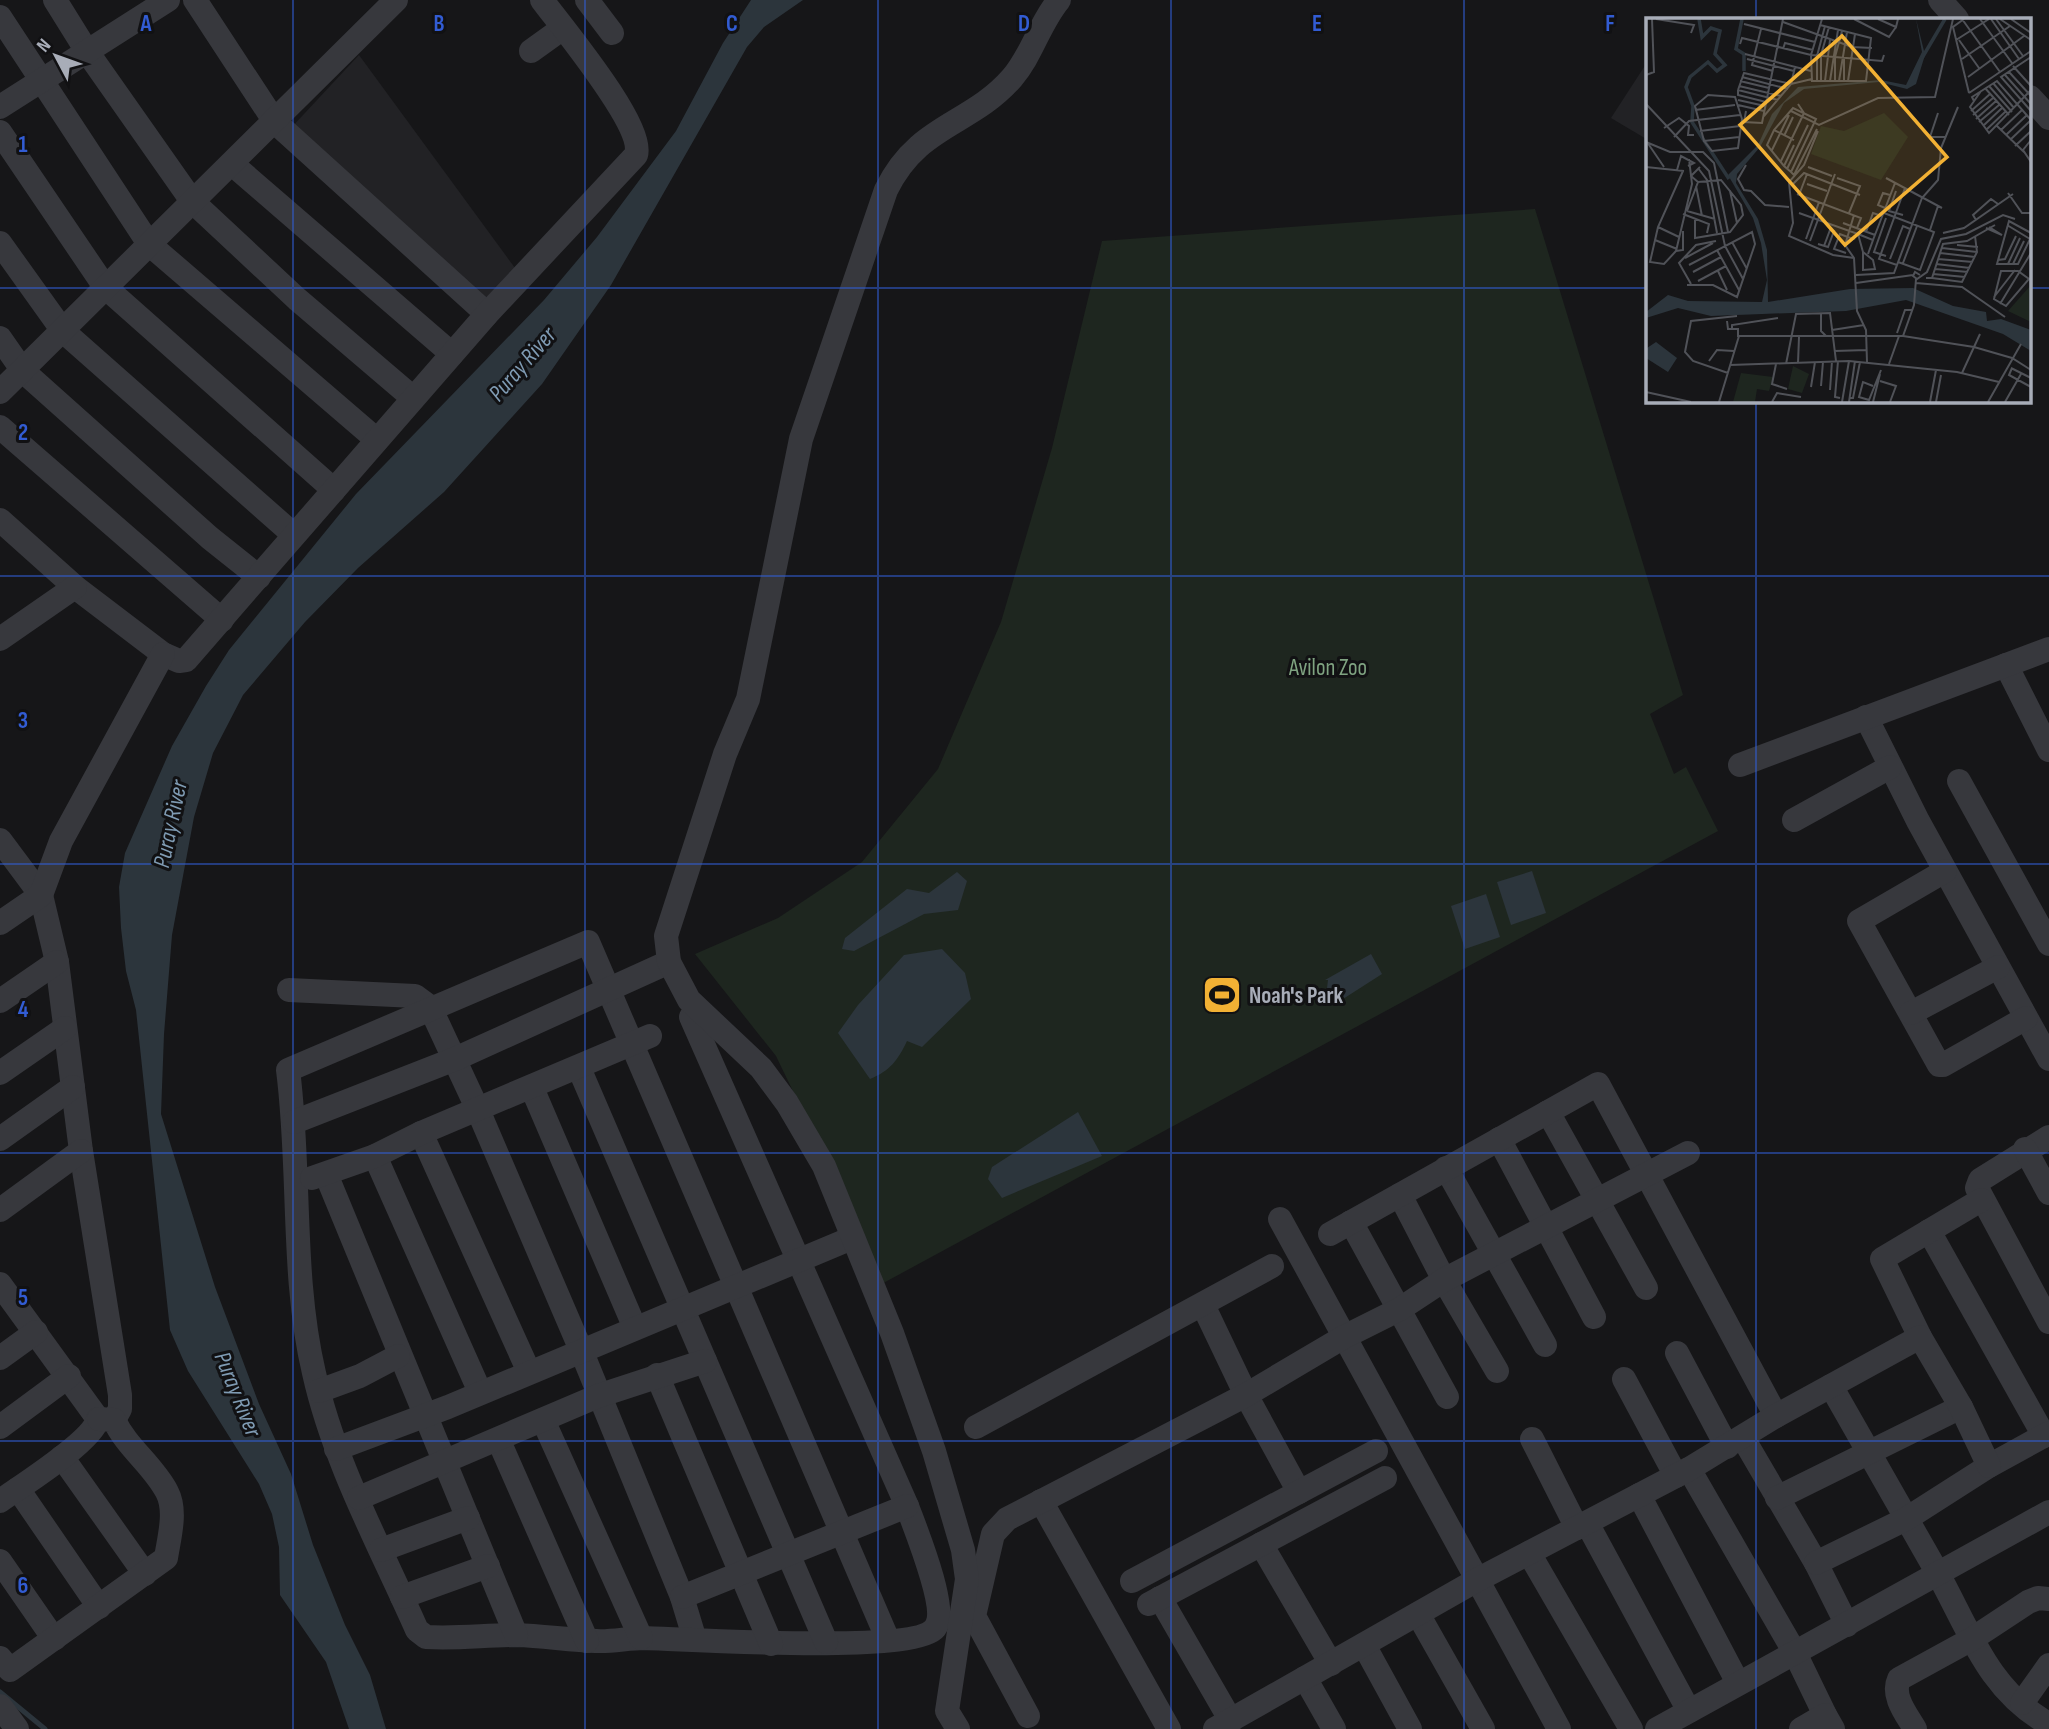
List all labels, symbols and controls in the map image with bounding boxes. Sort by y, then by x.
text: A [140,10,153,38]
text: B [434,10,445,38]
text: C [726,10,738,38]
text: D [1018,10,1030,38]
text: E [1312,10,1322,38]
text: F [1605,10,1615,38]
inset map [1646,18,2032,402]
north arrow [21,21,91,91]
text: N [32,34,56,57]
text: 1 [18,131,28,159]
water label: Puray River [482,320,563,407]
text: 2 [18,419,28,447]
park label: Avilon Zoo [1288,654,1367,682]
text: 3 [18,707,28,735]
water label: Puray River [147,776,194,871]
sports icon: Noah's Park [1201,974,1243,1016]
place label: Noah's Park [1249,982,1344,1010]
text: 4 [18,996,29,1024]
text: 5 [18,1284,28,1312]
water label: Puray River [207,1348,268,1442]
text: 6 [18,1572,28,1600]

